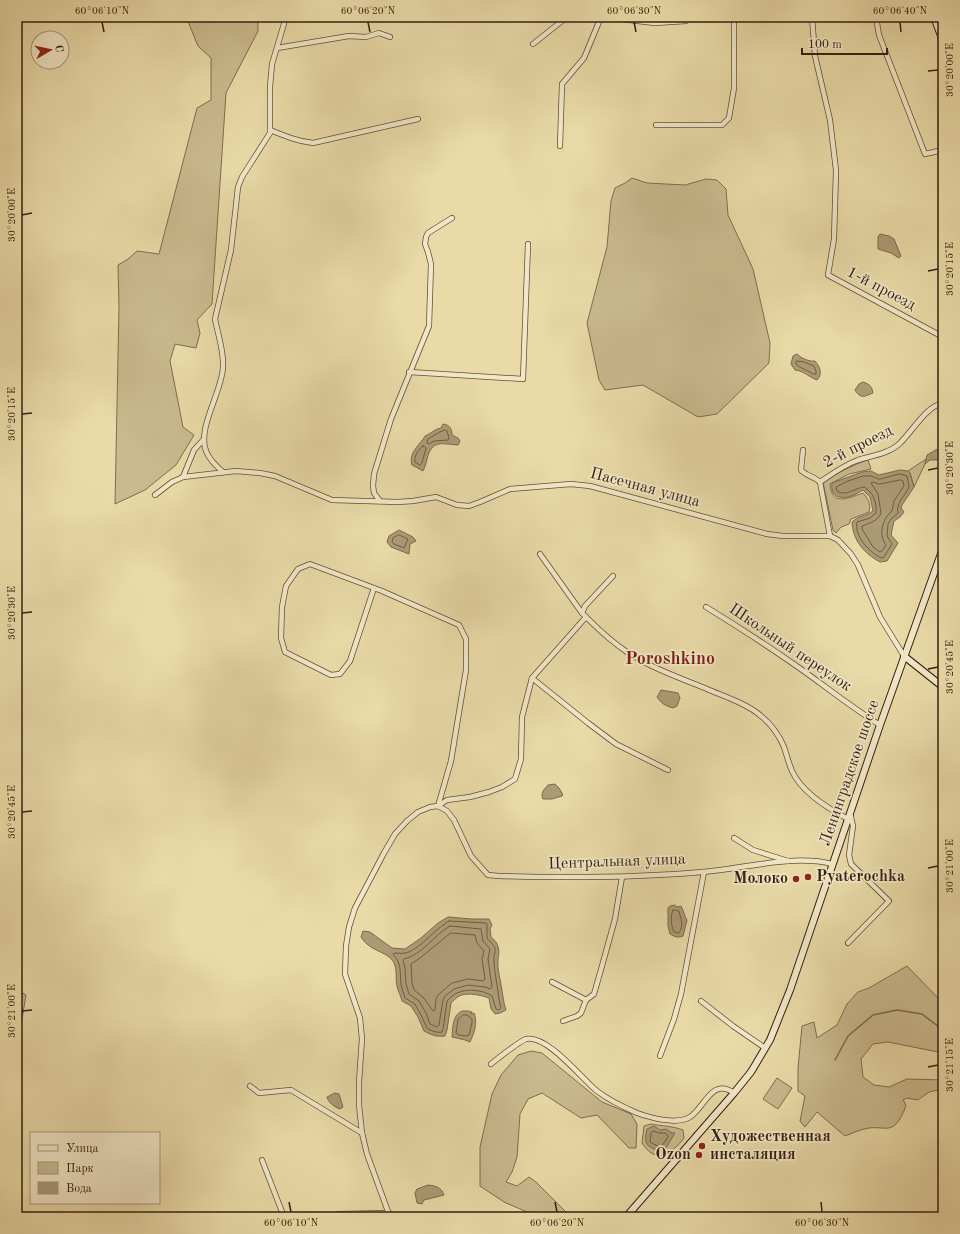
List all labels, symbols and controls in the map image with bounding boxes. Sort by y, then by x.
text: 60°06'10"N [75,6,130,16]
text: 60°06'20"N [341,6,396,16]
text: 60°06'30"N [607,6,662,16]
text: 60°06'40"N [873,6,928,16]
north arrow [30,30,70,70]
scale bar [802,30,887,56]
text: 100 m [808,39,842,51]
text: 30°20'00"E [945,43,955,97]
text: С [52,44,64,53]
text: 30°20'00"E [7,188,17,242]
text: 30°20'15"E [945,242,955,296]
street label: 1-й проезд [844,264,918,314]
text: 30°20'15"E [7,387,17,441]
street label: 2-й проезд [821,423,895,471]
text: 30°20'30"E [945,441,955,495]
street label: Пасечная улица [588,466,702,510]
text: 30°20'30"E [7,586,17,640]
street label: Школьный переулок [726,601,854,695]
text: 30°20'45"E [945,640,955,694]
district label: Poroshkino [625,650,715,668]
street label: Ленинградское шоссе [817,698,883,848]
text: 30°20'45"E [7,785,17,839]
text: 30°21'00"E [945,839,955,893]
street label: Центральная улица [548,852,686,872]
place label: Pyaterochka [816,869,905,885]
place label: Молоко [733,871,788,887]
marker: Pyaterochka [803,872,813,882]
marker: Молоко [791,874,801,884]
text: 30°21'00"E [7,984,17,1038]
text: 30°21'15"E [945,1038,955,1092]
place label: Художественная инсталяция [710,1129,831,1163]
legend [30,1132,160,1204]
marker: Художественная инсталяция [697,1141,707,1151]
text: Улица [66,1143,99,1155]
place label: Ozon [655,1147,691,1163]
marker: Ozon [694,1150,704,1160]
text: Парк [66,1163,94,1175]
text: Вода [66,1183,92,1195]
text: 60°06'10"N [264,1218,319,1228]
text: 60°06'20"N [530,1218,585,1228]
text: 60°06'30"N [795,1218,850,1228]

